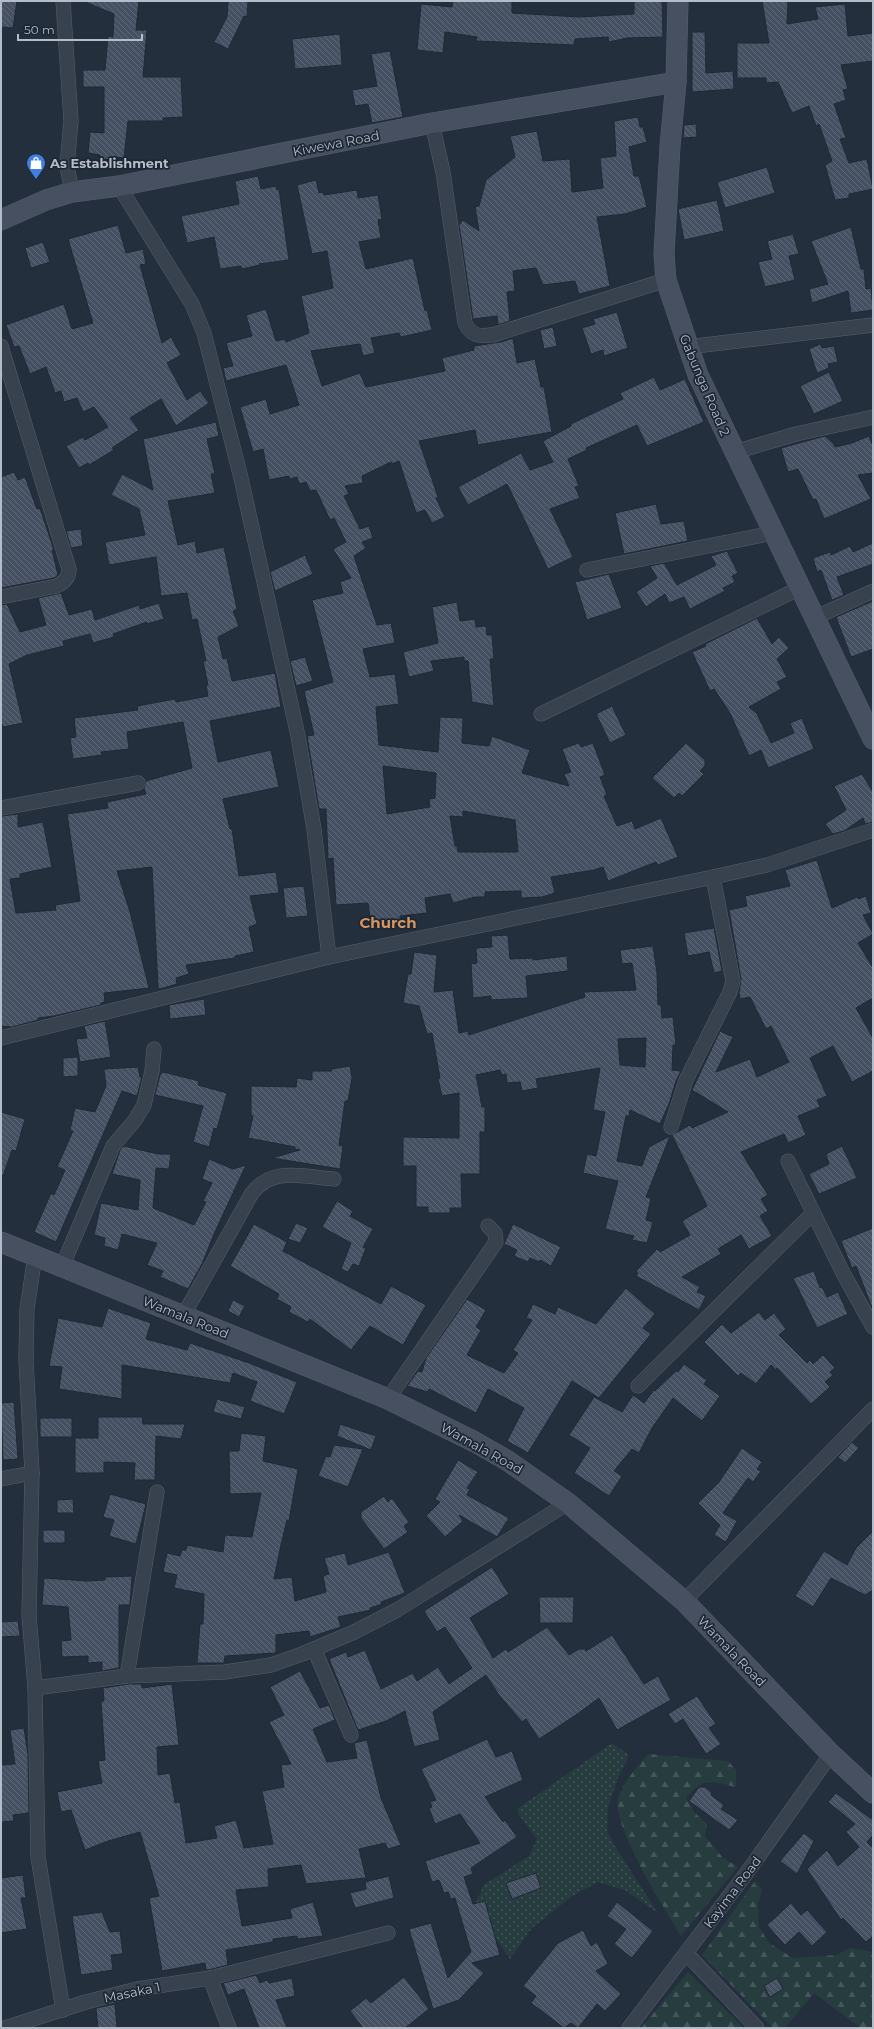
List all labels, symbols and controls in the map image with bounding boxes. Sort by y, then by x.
scale bar [18,16,142,42]
text: 50 m [24,22,55,37]
street label: Kiwewa Road [291,127,381,159]
shop icon: As Establishment [25,152,47,180]
place label: As Establishment [49,155,169,171]
street label: Gabunga Road 2 [676,332,734,438]
district label: Church [359,913,417,932]
street label: Wamala Road [141,1292,231,1342]
street label: Wamala Road [438,1419,526,1477]
street label: Wamala Road [694,1613,770,1689]
street label: Kayima Road [700,1853,764,1931]
street label: Masaka 1 [102,1978,162,2006]

